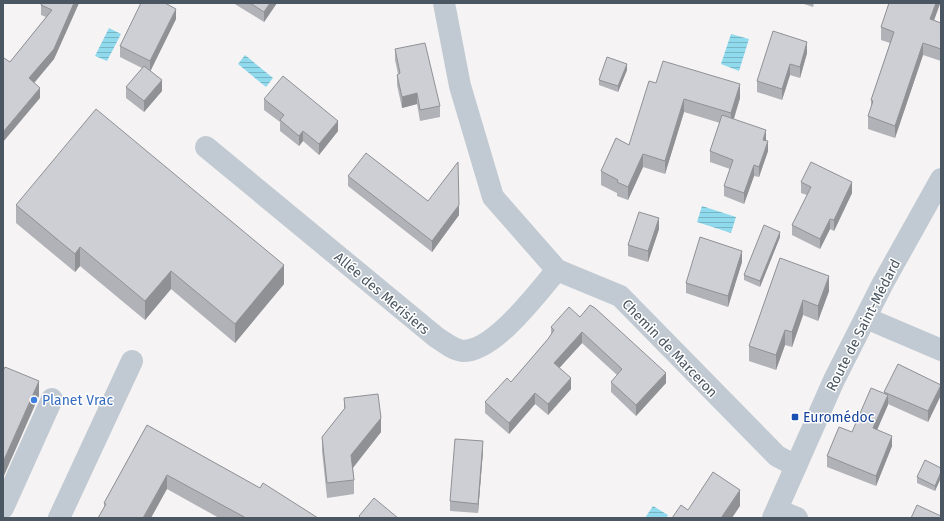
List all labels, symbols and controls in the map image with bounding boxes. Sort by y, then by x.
street label: Allée des Merisiers [331,249,433,338]
street label: Route de Saint-Médard [823,256,904,394]
street label: Chemin de Marceron [618,296,721,401]
place label: Planet Vrac [42,392,113,409]
marker: Planet Vrac [29,395,39,405]
place label: Euromédoc [803,409,875,426]
marker: Euromédoc [790,412,800,422]

